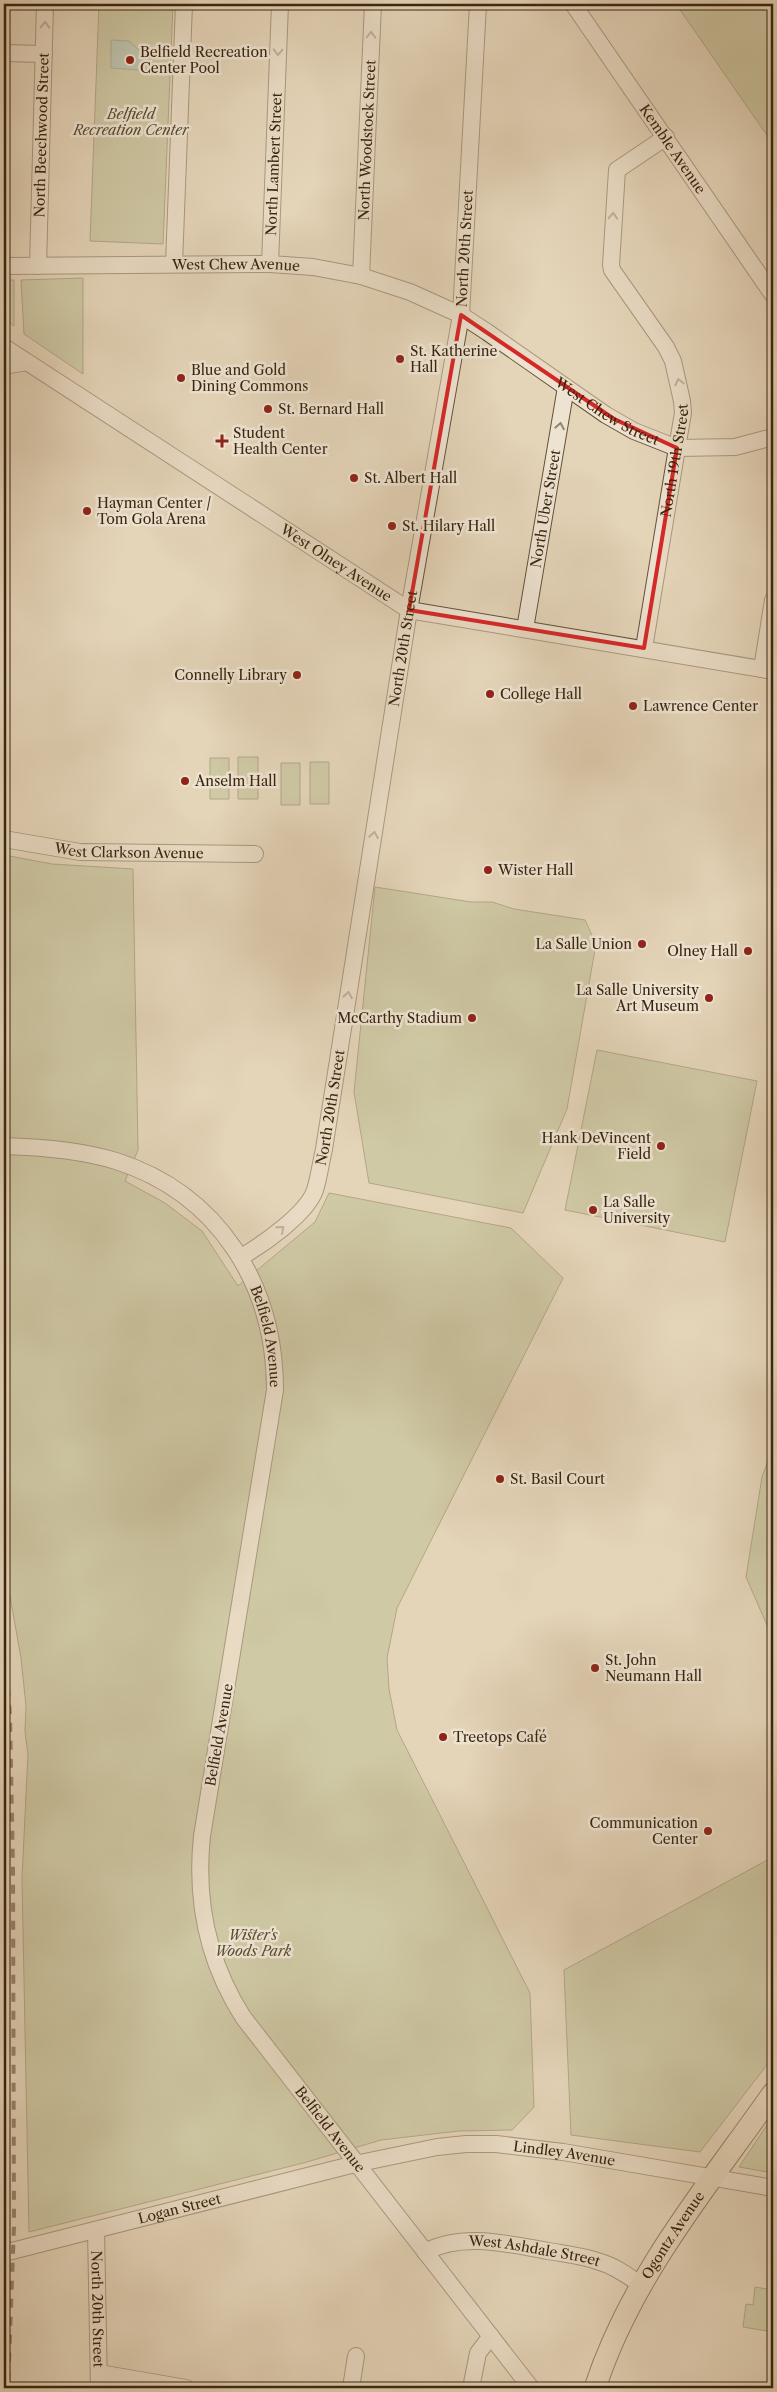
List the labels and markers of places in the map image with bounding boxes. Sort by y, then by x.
place label: Belfield Recreation Center Pool [140,43,268,77]
marker: Belfield Recreation Center Pool [124,54,136,66]
place label: St. Katherine Hall [410,342,497,376]
marker: St. Katherine Hall [394,353,406,365]
place label: Blue and Gold Dining Commons [191,361,308,395]
marker: Blue and Gold Dining Commons [175,372,187,384]
place label: St. Bernard Hall [278,400,384,418]
marker: St. Bernard Hall [262,403,274,415]
place label: Student Health Center [233,424,328,458]
marker: Student Health Center [215,434,229,448]
place label: St. Albert Hall [364,469,457,487]
marker: St. Albert Hall [348,472,360,484]
place label: Hayman Center / Tom Gola Arena [97,494,211,528]
marker: Hayman Center / Tom Gola Arena [81,505,93,517]
place label: St. Hilary Hall [402,517,495,535]
marker: St. Hilary Hall [386,520,398,532]
place label: Connelly Library [174,666,287,684]
marker: Connelly Library [291,669,303,681]
place label: College Hall [500,685,582,703]
marker: College Hall [484,688,496,700]
place label: Lawrence Center [643,697,758,715]
marker: Lawrence Center [627,700,639,712]
place label: Anselm Hall [194,772,277,790]
marker: Anselm Hall [179,775,191,787]
place label: Wister Hall [497,861,573,879]
marker: Wister Hall [482,864,494,876]
place label: La Salle Union [535,935,632,953]
marker: La Salle Union [636,938,648,950]
place label: Olney Hall [667,942,738,960]
marker: Olney Hall [742,945,754,957]
place label: La Salle University Art Museum [576,981,699,1015]
marker: La Salle University Art Museum [703,992,715,1004]
place label: McCarthy Stadium [337,1009,462,1027]
marker: McCarthy Stadium [466,1012,478,1024]
place label: Hank DeVincent Field [542,1129,651,1163]
marker: Hank DeVincent Field [655,1140,667,1152]
place label: La Salle University [603,1193,671,1227]
marker: La Salle University [587,1204,599,1216]
place label: St. Basil Court [510,1470,605,1488]
marker: St. Basil Court [494,1473,506,1485]
place label: St. John Neumann Hall [605,1651,702,1685]
marker: St. John Neumann Hall [589,1662,601,1674]
place label: Treetops Café [453,1728,547,1746]
marker: Treetops Café [437,1731,449,1743]
place label: Communication Center [590,1814,698,1848]
marker: Communication Center [702,1825,714,1837]

